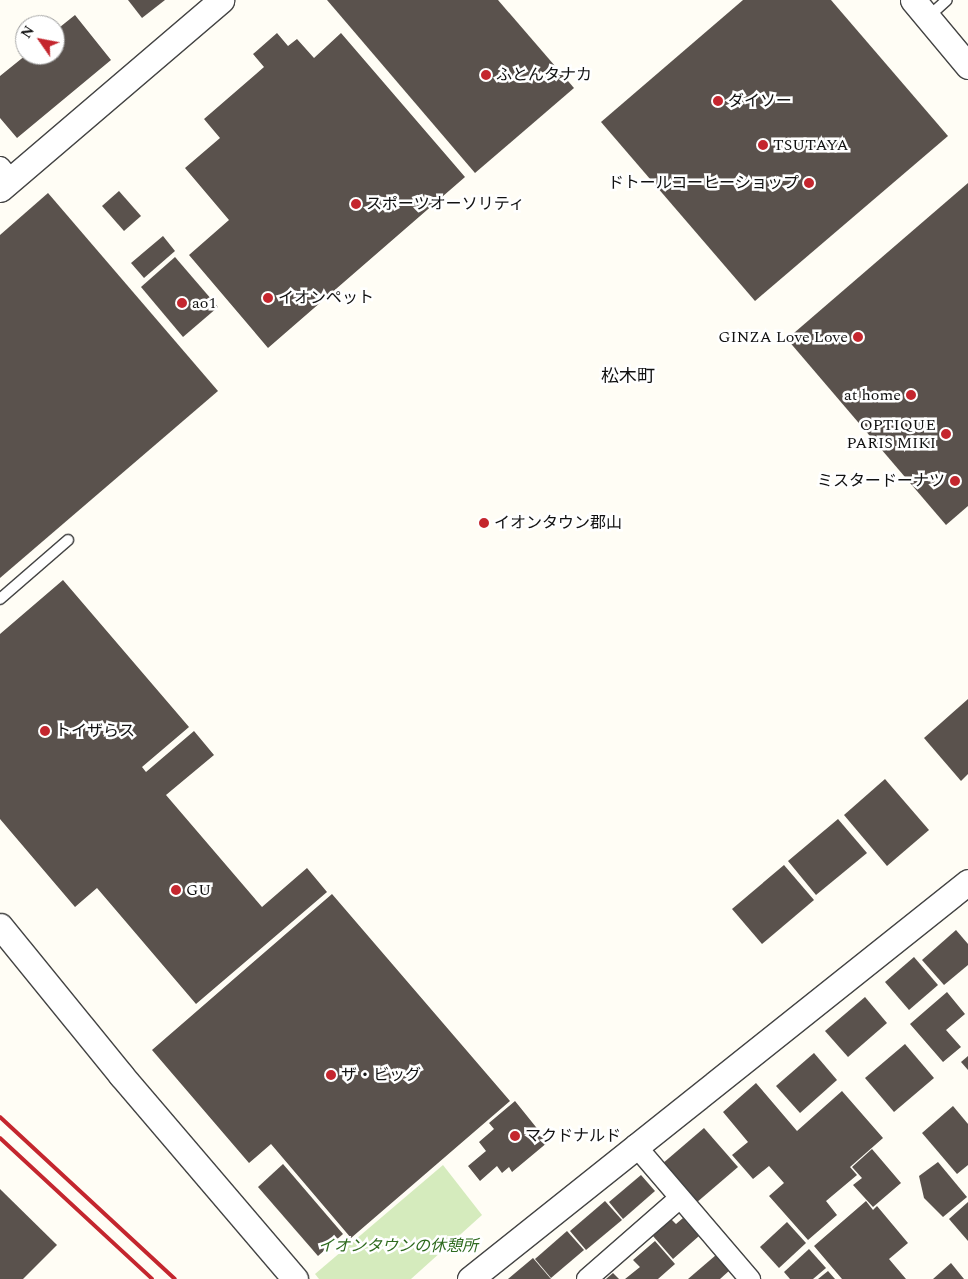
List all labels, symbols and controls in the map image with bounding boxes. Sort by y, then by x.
north arrow [15,15,65,65]
text: N [16,22,40,43]
place label: ふとんタナカ [496,65,592,85]
marker: ふとんタナカ [480,69,492,81]
place label: ダイソー [728,91,792,111]
marker: ダイソー [712,95,724,107]
place label: TSUTAYA [773,135,848,155]
marker: TSUTAYA [757,139,769,151]
place label: ドトールコーヒーショップ [607,173,799,193]
marker: ドトールコーヒーショップ [803,177,815,189]
place label: スポーツオーソリティ [366,194,526,214]
marker: スポーツオーソリティ [350,198,362,210]
place label: イオンペット [278,288,374,308]
marker: イオンペット [262,292,274,304]
place label: ao1 [192,293,216,313]
marker: ao1 [176,297,188,309]
place label: GINZA Love Love [718,327,848,347]
marker: GINZA Love Love [852,331,864,343]
district label: 松木町 [601,366,655,388]
place label: at home [844,385,901,405]
marker: at home [905,389,917,401]
place label: OPTIQUE PARIS MIKI [846,415,936,453]
marker: OPTIQUE PARIS MIKI [940,428,952,440]
place label: ミスタードーナツ [817,471,945,491]
marker: ミスタードーナツ [949,475,961,487]
place label: イオンタウン郡山 [494,513,622,533]
marker: イオンタウン郡山 [478,517,490,529]
place label: トイザらス [55,721,135,741]
marker: トイザらス [39,725,51,737]
place label: GU [186,880,211,900]
marker: GU [170,884,182,896]
place label: ザ・ビッグ [341,1065,421,1085]
marker: ザ・ビッグ [325,1069,337,1081]
place label: マクドナルド [525,1126,621,1146]
marker: マクドナルド [509,1130,521,1142]
park label: イオンタウンの休憩所 [318,1236,478,1256]

